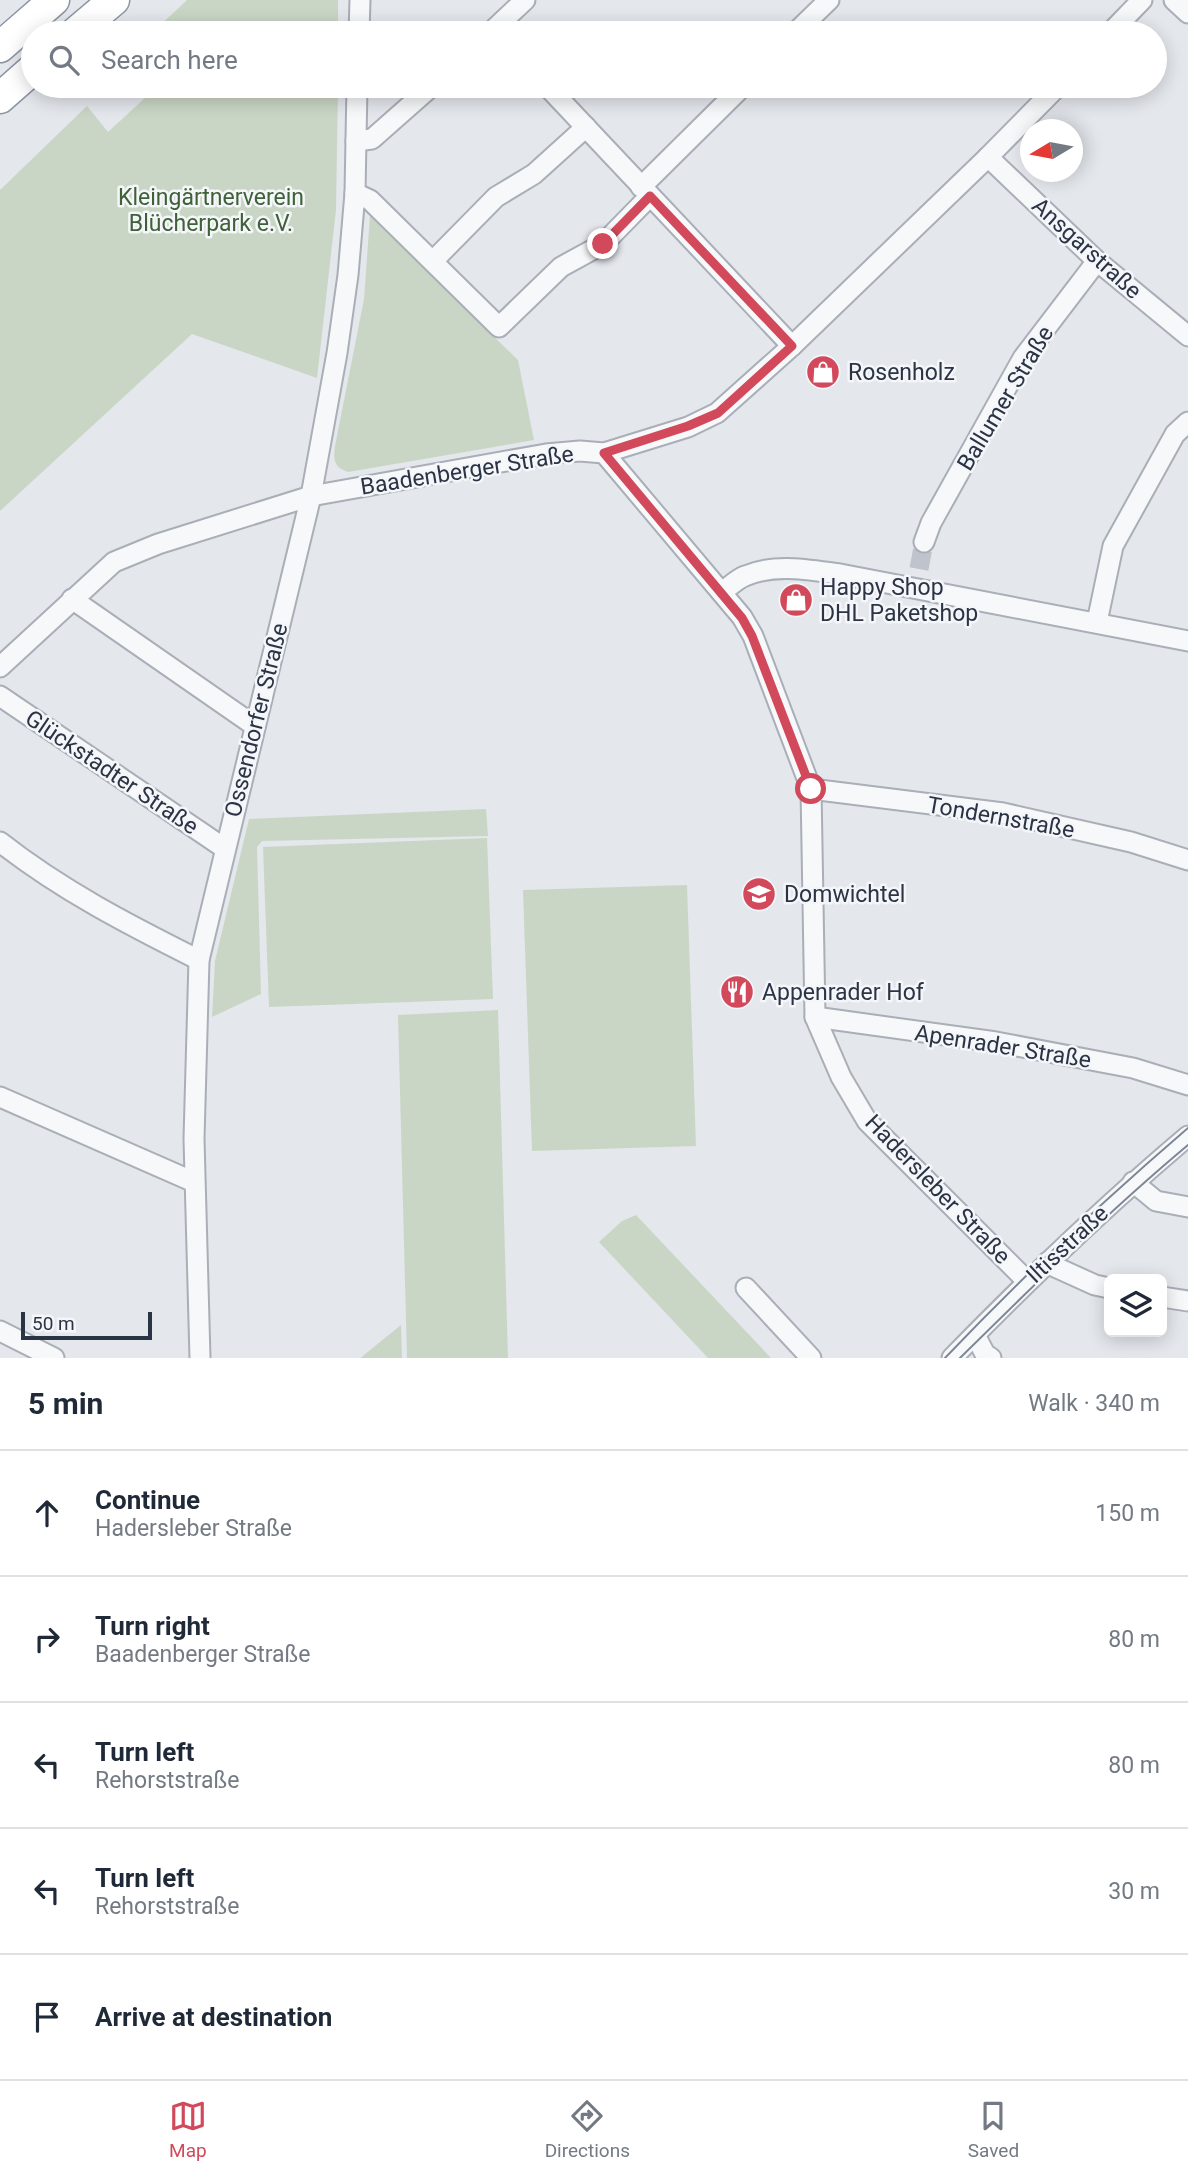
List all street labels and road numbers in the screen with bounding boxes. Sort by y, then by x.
street label: Ansgarstraße [1026,192,1147,305]
street label: Ballumer Straße [952,321,1059,475]
street label: Baadenberger Straße [359,440,576,501]
street label: Ossendorfer Straße [219,620,294,820]
street label: Glückstadter Straße [20,705,203,840]
street label: Tondernstraße [925,791,1077,844]
street label: Apenrader Straße [913,1019,1093,1074]
street label: Hadersleber Straße [859,1109,1016,1270]
street label: Iltisstraße [1021,1200,1114,1289]

